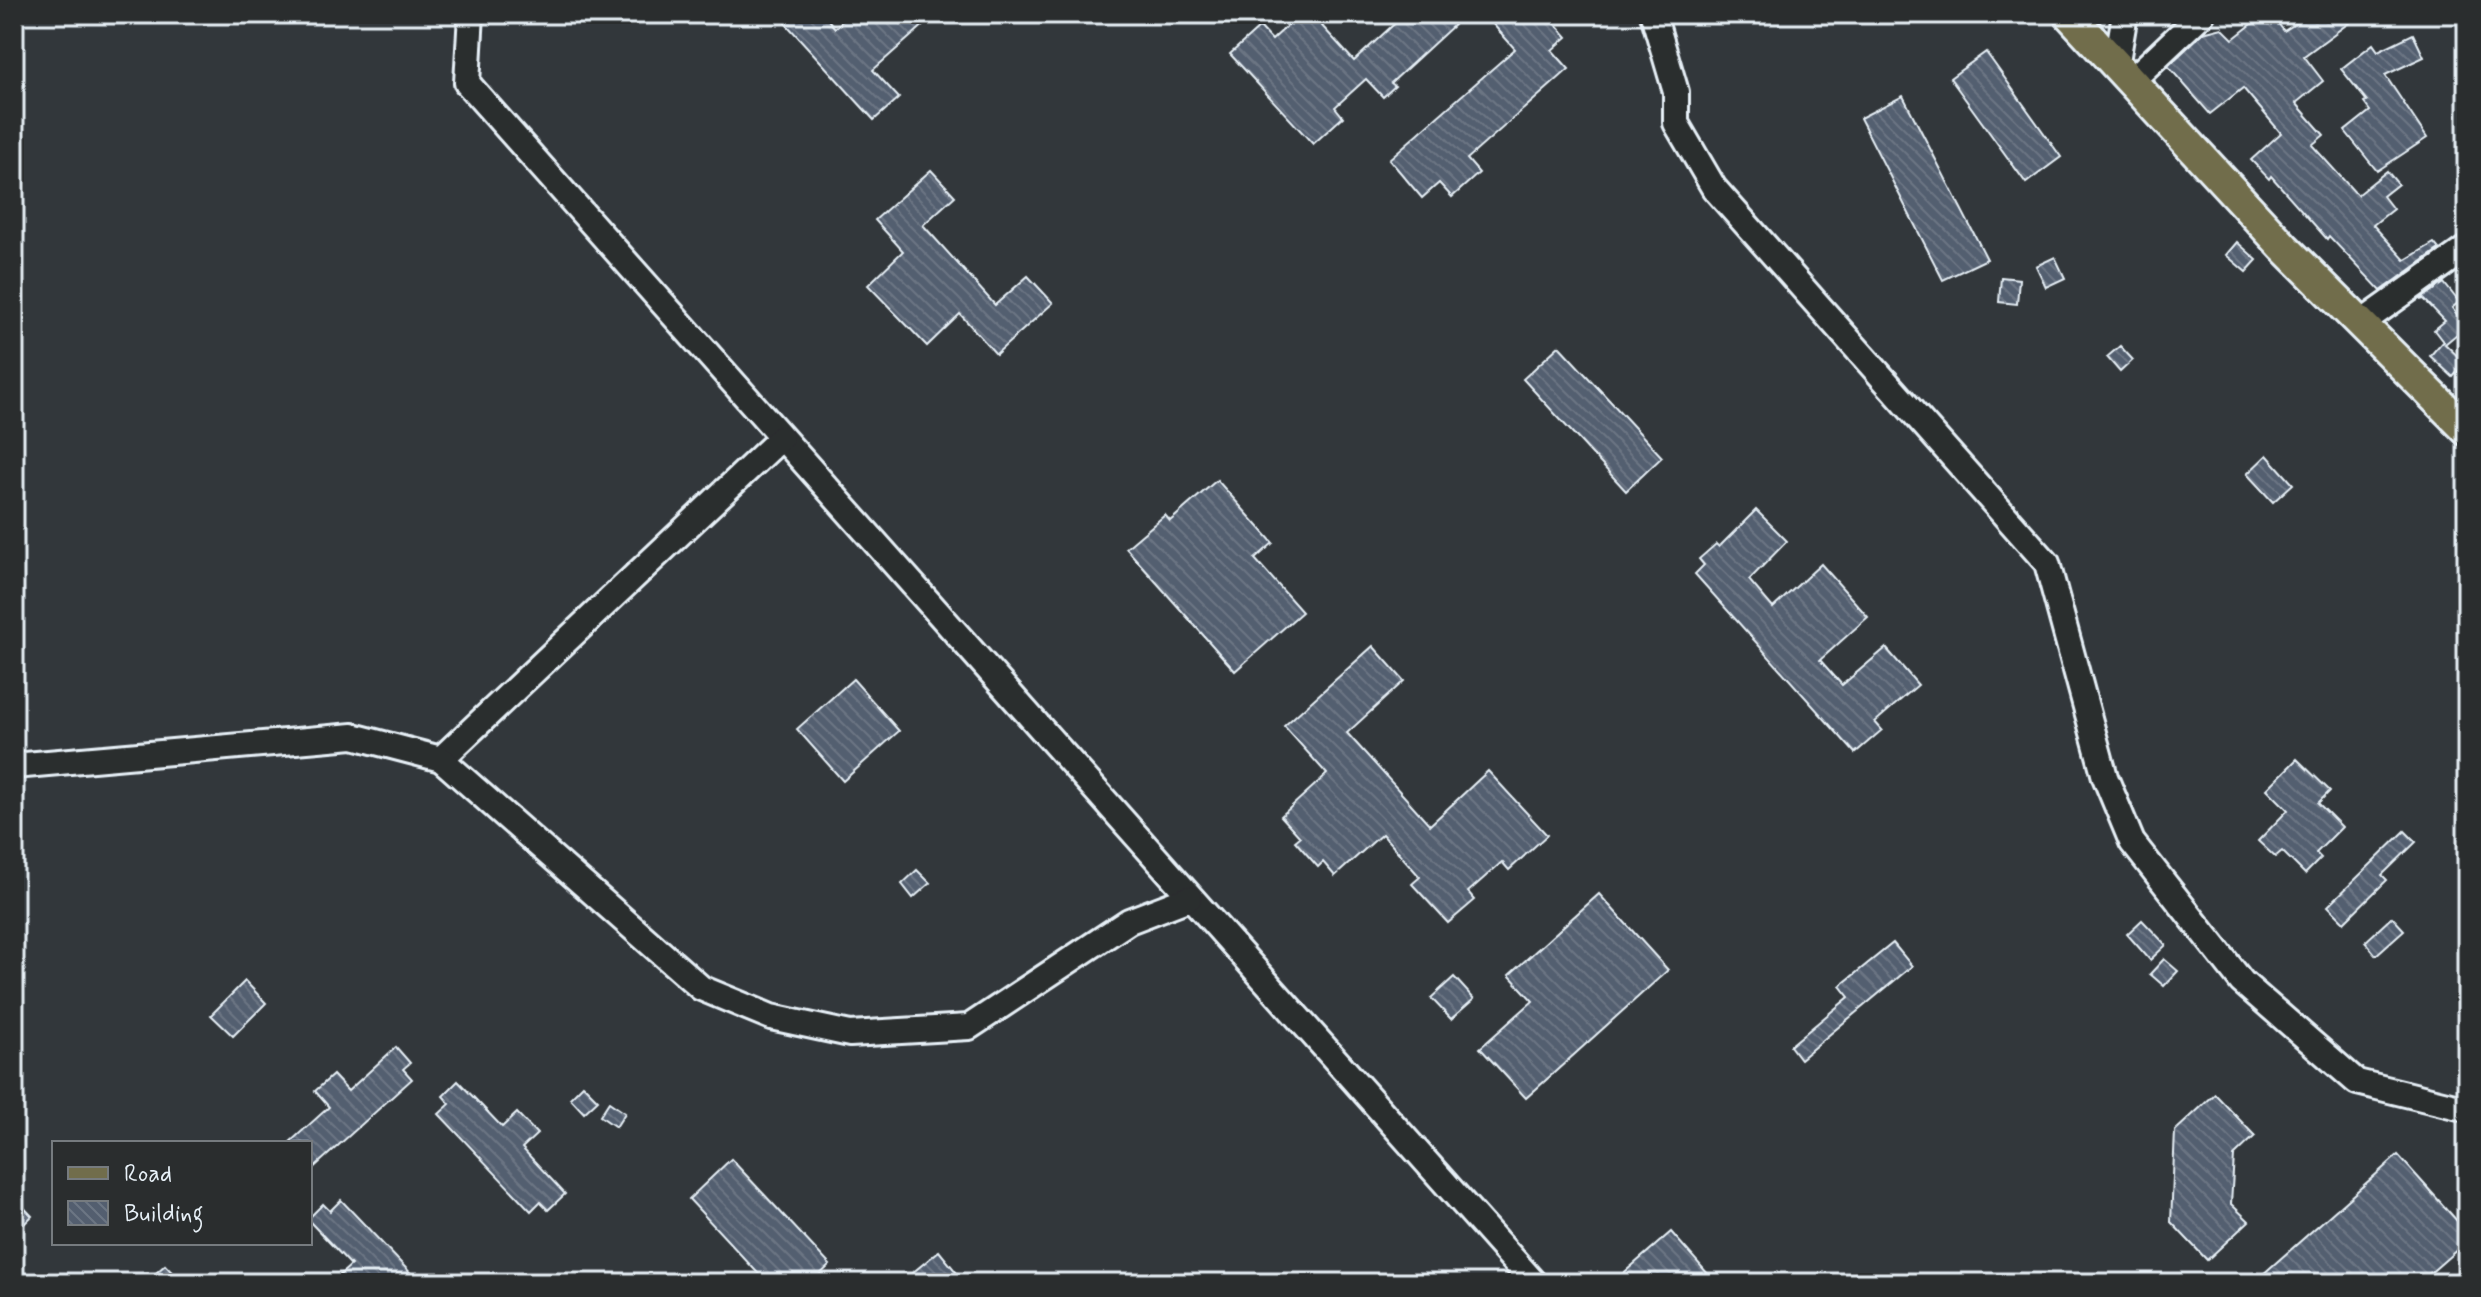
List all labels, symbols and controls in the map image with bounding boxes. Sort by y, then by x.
legend [52,1141,312,1245]
text: Road [124,1159,172,1190]
text: Building [124,1199,204,1233]

